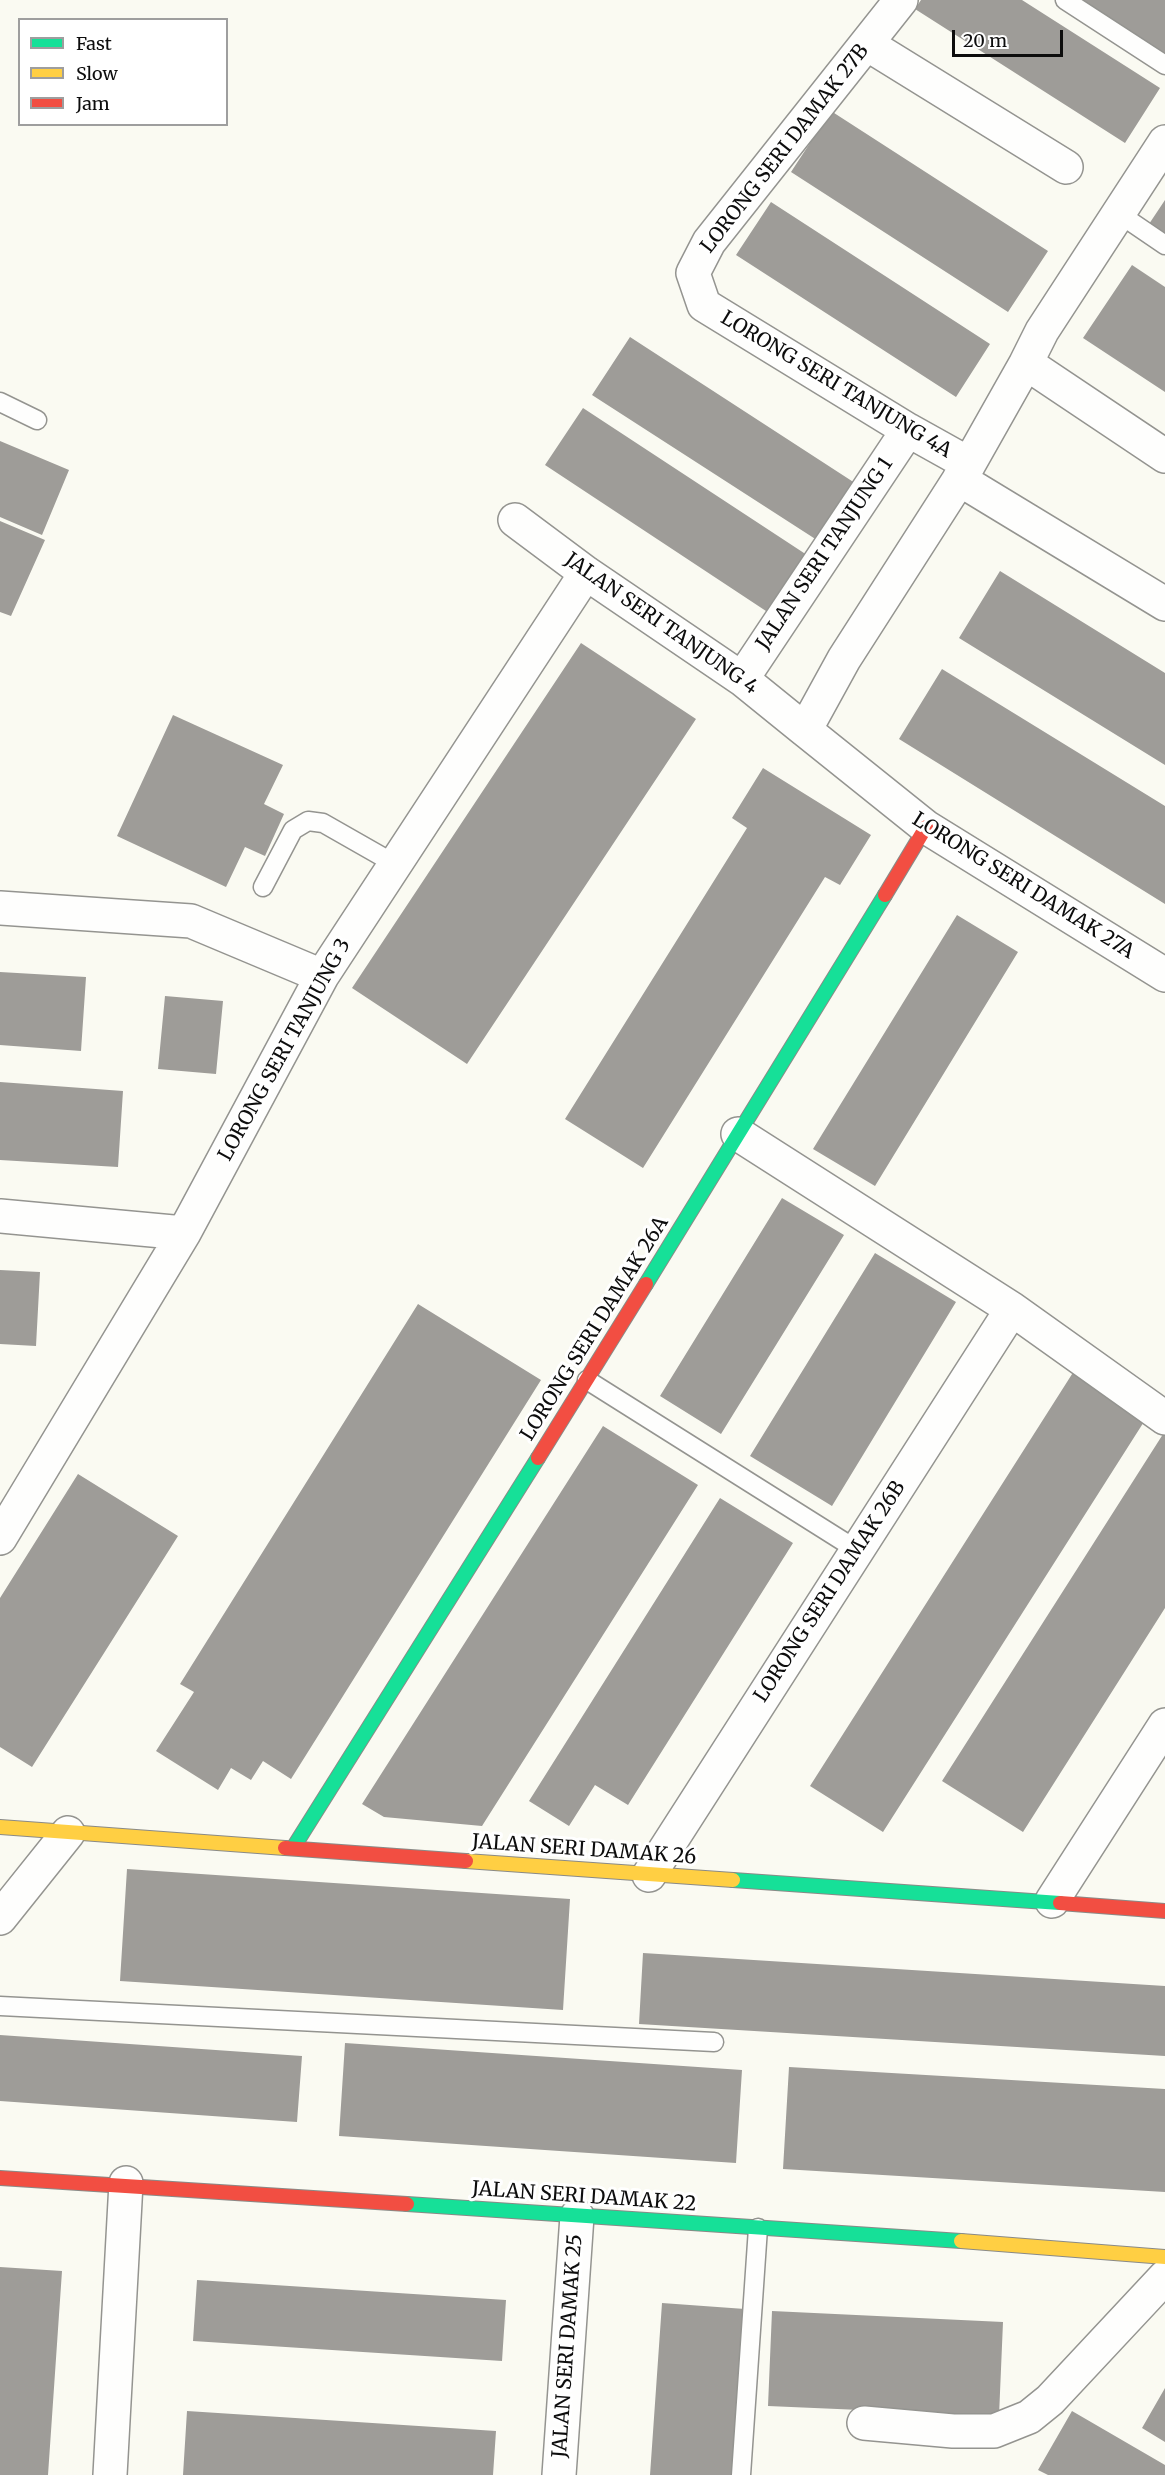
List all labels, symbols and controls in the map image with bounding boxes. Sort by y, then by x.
legend [18,18,228,126]
scale bar [955,18,1066,56]
text: 20 m [963,29,1007,52]
text: Fast [76,32,112,55]
street label: LORONG SERI DAMAK 27B [696,40,874,258]
text: Slow [76,62,118,85]
text: Jam [76,92,110,115]
street label: LORONG SERI TANJUNG 4A [716,306,956,464]
street label: JALAN SERI TANJUNG 1 [752,453,898,655]
street label: JALAN SERI TANJUNG 4 [560,548,762,700]
street label: LORONG SERI DAMAK 27A [908,808,1138,964]
street label: LORONG SERI TANJUNG 3 [214,935,356,1165]
street label: LORONG SERI DAMAK 26A [516,1213,674,1445]
street label: LORONG SERI DAMAK 26B [749,1477,911,1707]
street label: JALAN SERI DAMAK 26 [471,1830,697,1870]
street label: JALAN SERI DAMAK 22 [471,2177,697,2217]
street label: JALAN SERI DAMAK 25 [548,2233,588,2459]

